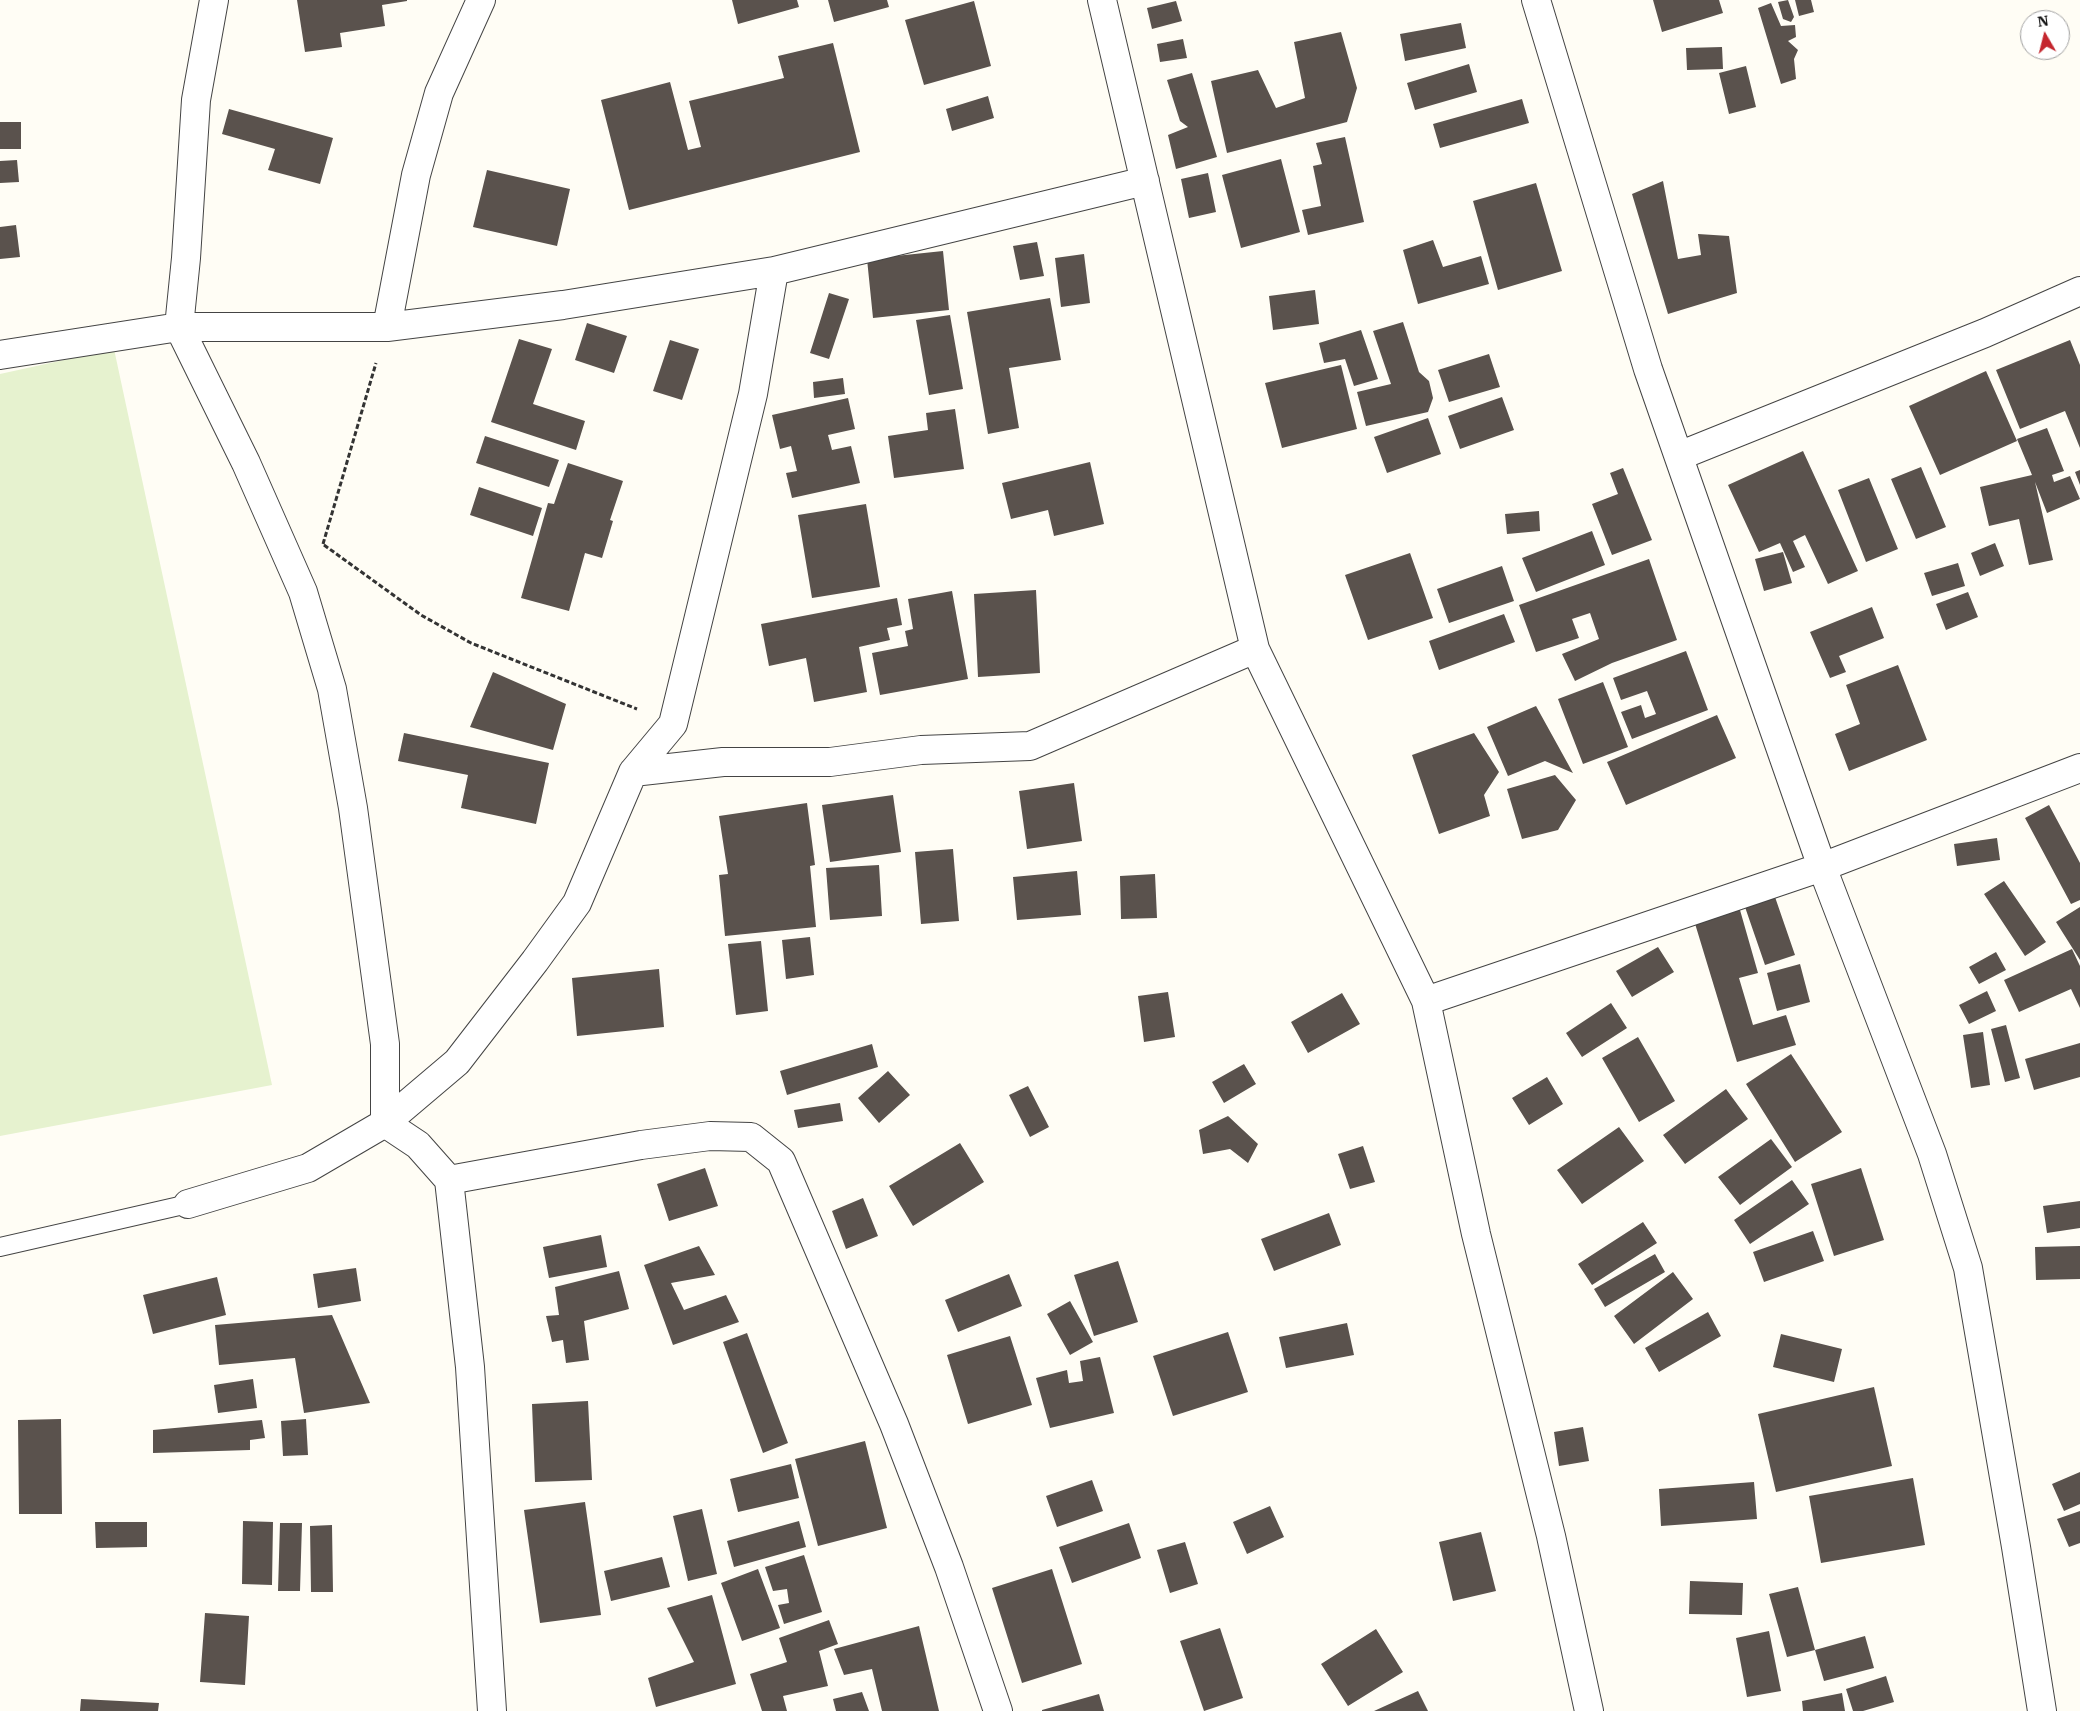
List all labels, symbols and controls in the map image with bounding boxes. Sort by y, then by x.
north arrow [2020,10,2070,60]
text: N [2036,11,2050,31]

